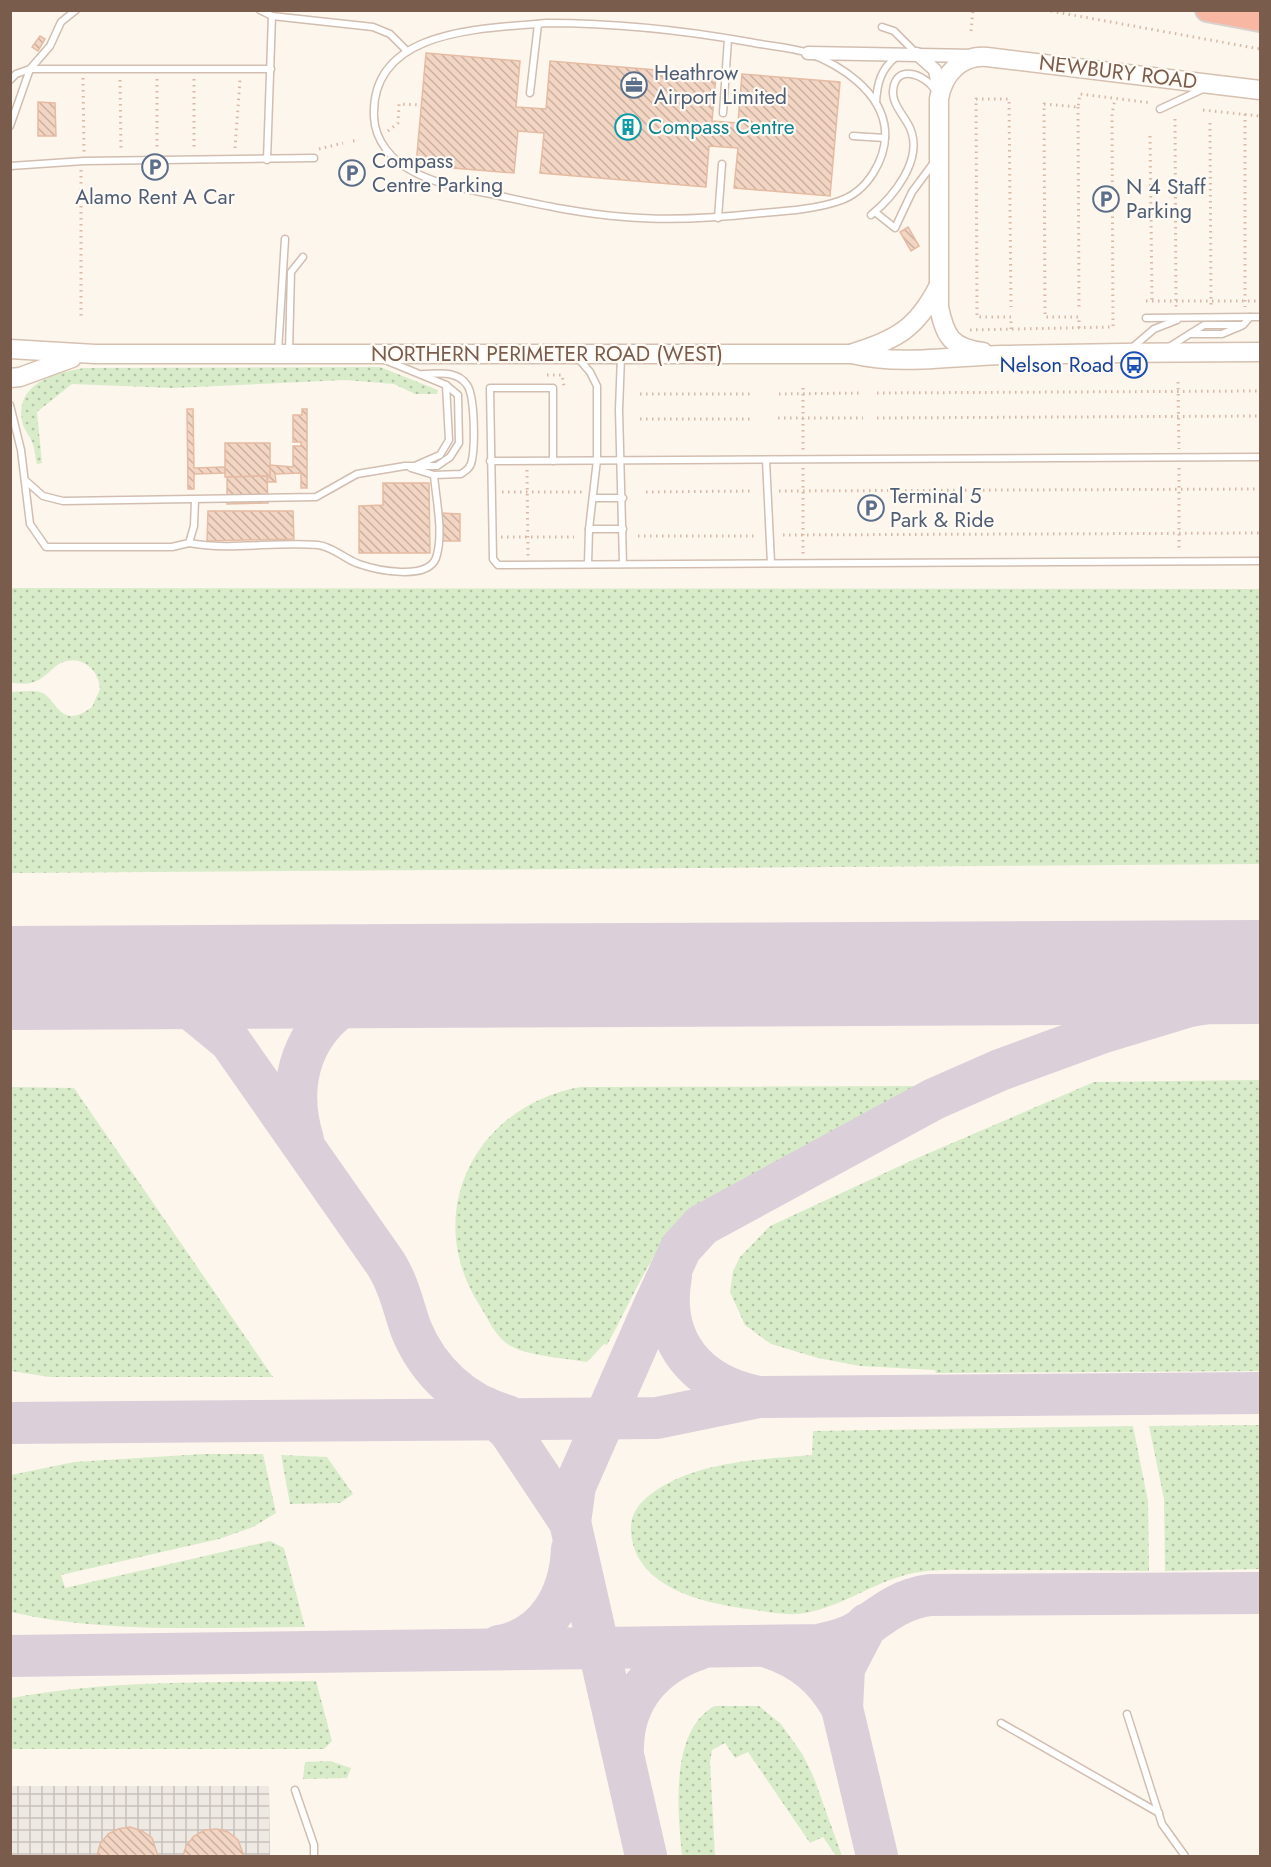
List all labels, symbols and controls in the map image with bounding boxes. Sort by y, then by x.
street label: NEWBURY ROAD [1037,47,1199,97]
place label: Heathrow Airport Limited [654,58,787,112]
office icon: Heathrow Airport Limited [619,70,649,100]
building icon: Compass Centre [613,112,643,142]
place label: Compass Centre [648,112,795,142]
place label: Compass Centre Parking [372,146,503,200]
parking icon: Alamo Rent A Car [140,152,170,182]
parking icon: Compass Centre Parking [337,158,367,188]
place label: N 4 Staff Parking [1126,172,1207,226]
place label: Alamo Rent A Car [75,182,236,212]
parking icon: N 4 Staff Parking [1091,184,1121,214]
street label: NORTHERN PERIMETER ROAD (WEST) [371,339,723,369]
place label: Nelson Road [1000,350,1114,380]
bus stop icon: Nelson Road [1119,350,1149,380]
place label: Terminal 5 Park & Ride [890,481,994,535]
parking icon: Terminal 5 Park & Ride [856,493,886,523]

